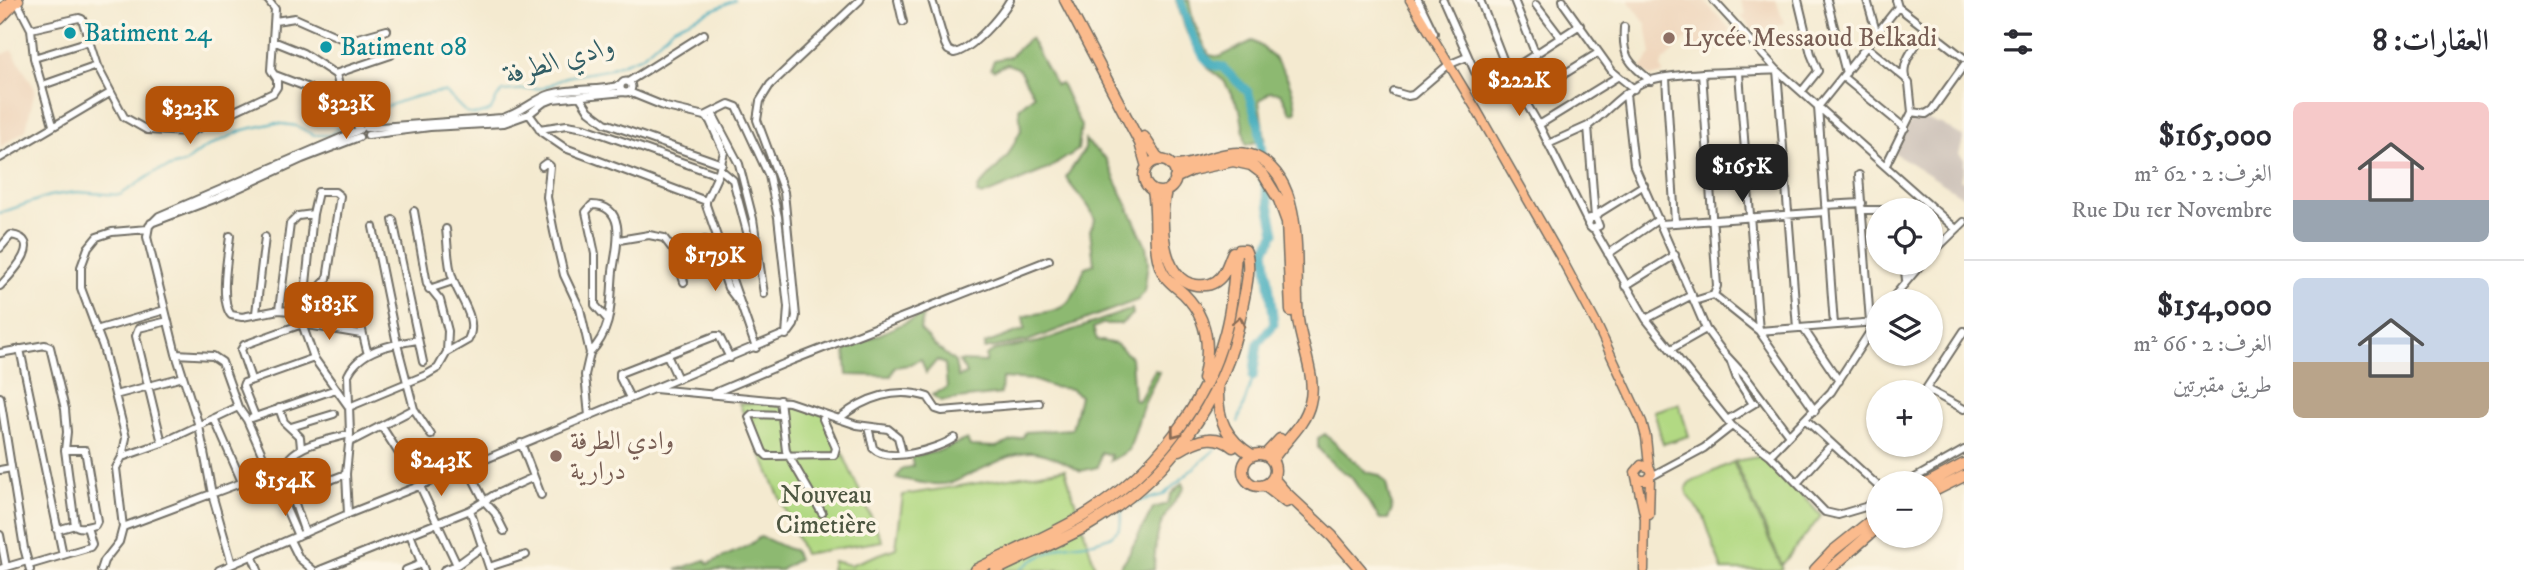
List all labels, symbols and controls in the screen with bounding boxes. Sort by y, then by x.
place label: Batiment 24 [84,17,213,50]
place label: Lycée Messaoud Belkadi [1683,22,1937,55]
icon: filters [1999,23,2037,61]
text: العقارات: 8 [2373,23,2489,60]
marker: Batiment 24 [62,25,78,41]
water label: وادي الطرفة [498,28,620,97]
marker: Lycée Messaoud Belkadi [1661,30,1677,46]
place label: Batiment 08 [340,31,467,64]
marker: Batiment 08 [318,39,334,55]
pin: $222K [1470,58,1568,118]
text: $222K [1488,66,1550,95]
pin: $323K [297,82,395,141]
pin: $323K [141,86,239,146]
text: $323K [317,89,375,118]
text: $323K [161,94,219,123]
text: $165,000 [2159,118,2272,155]
icon: home [2349,130,2433,214]
pin: $165K [1693,144,1791,204]
text: $165K [1712,152,1772,181]
text: الغرف: 2 · 62 m² [2134,160,2272,189]
text: Rue Du 1er Novembre [2071,196,2272,225]
map controls [1866,198,1943,548]
button: locate [1866,198,1943,275]
pin: $179K [666,233,764,293]
text: $179K [685,241,745,270]
pin: $183K [280,282,378,342]
text: $154,000 [2157,288,2272,325]
button: layers [1866,289,1943,366]
text: $183K [300,290,358,319]
icon: home [2349,306,2433,390]
one-way arrow [1231,315,1246,327]
text: الغرف: 2 · 66 m² [2133,330,2272,359]
text: طريق مقبرتين [2173,371,2272,400]
button: + [1866,380,1943,457]
place label: وادي الطرفة درارية [570,425,674,488]
one-way arrow [1171,425,1183,438]
pin: $243K [392,438,490,498]
text: $243K [410,446,472,475]
marker: وادي الطرفة درارية [548,448,564,464]
pin: $154K [236,458,334,518]
text: $154K [255,466,315,495]
button: − [1866,471,1943,548]
park label: Nouveau Cimetière [776,479,876,542]

